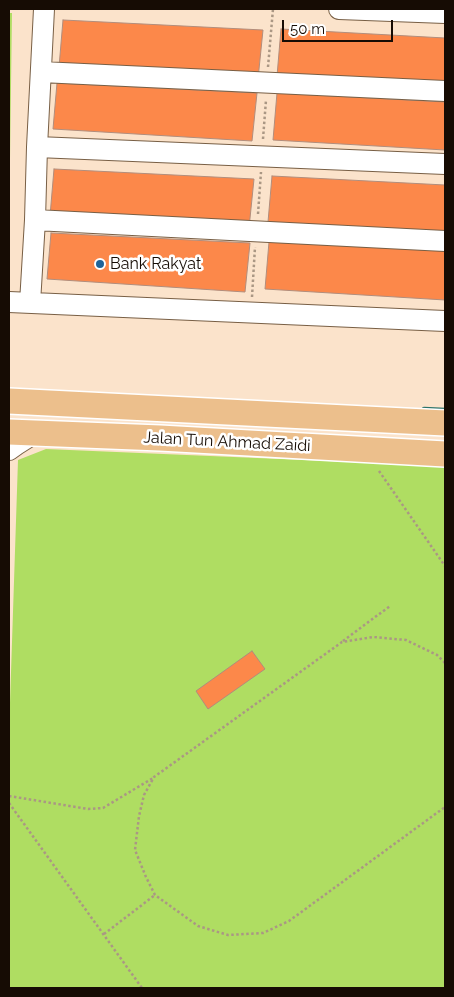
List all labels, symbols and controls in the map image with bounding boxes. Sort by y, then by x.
scale bar [284,10,395,42]
text: 50 m [290,20,325,38]
place label: Bank Rakyat [110,254,201,274]
marker: Bank Rakyat [94,258,106,270]
street label: Jalan Tun Ahmad Zaidi [143,428,311,456]

